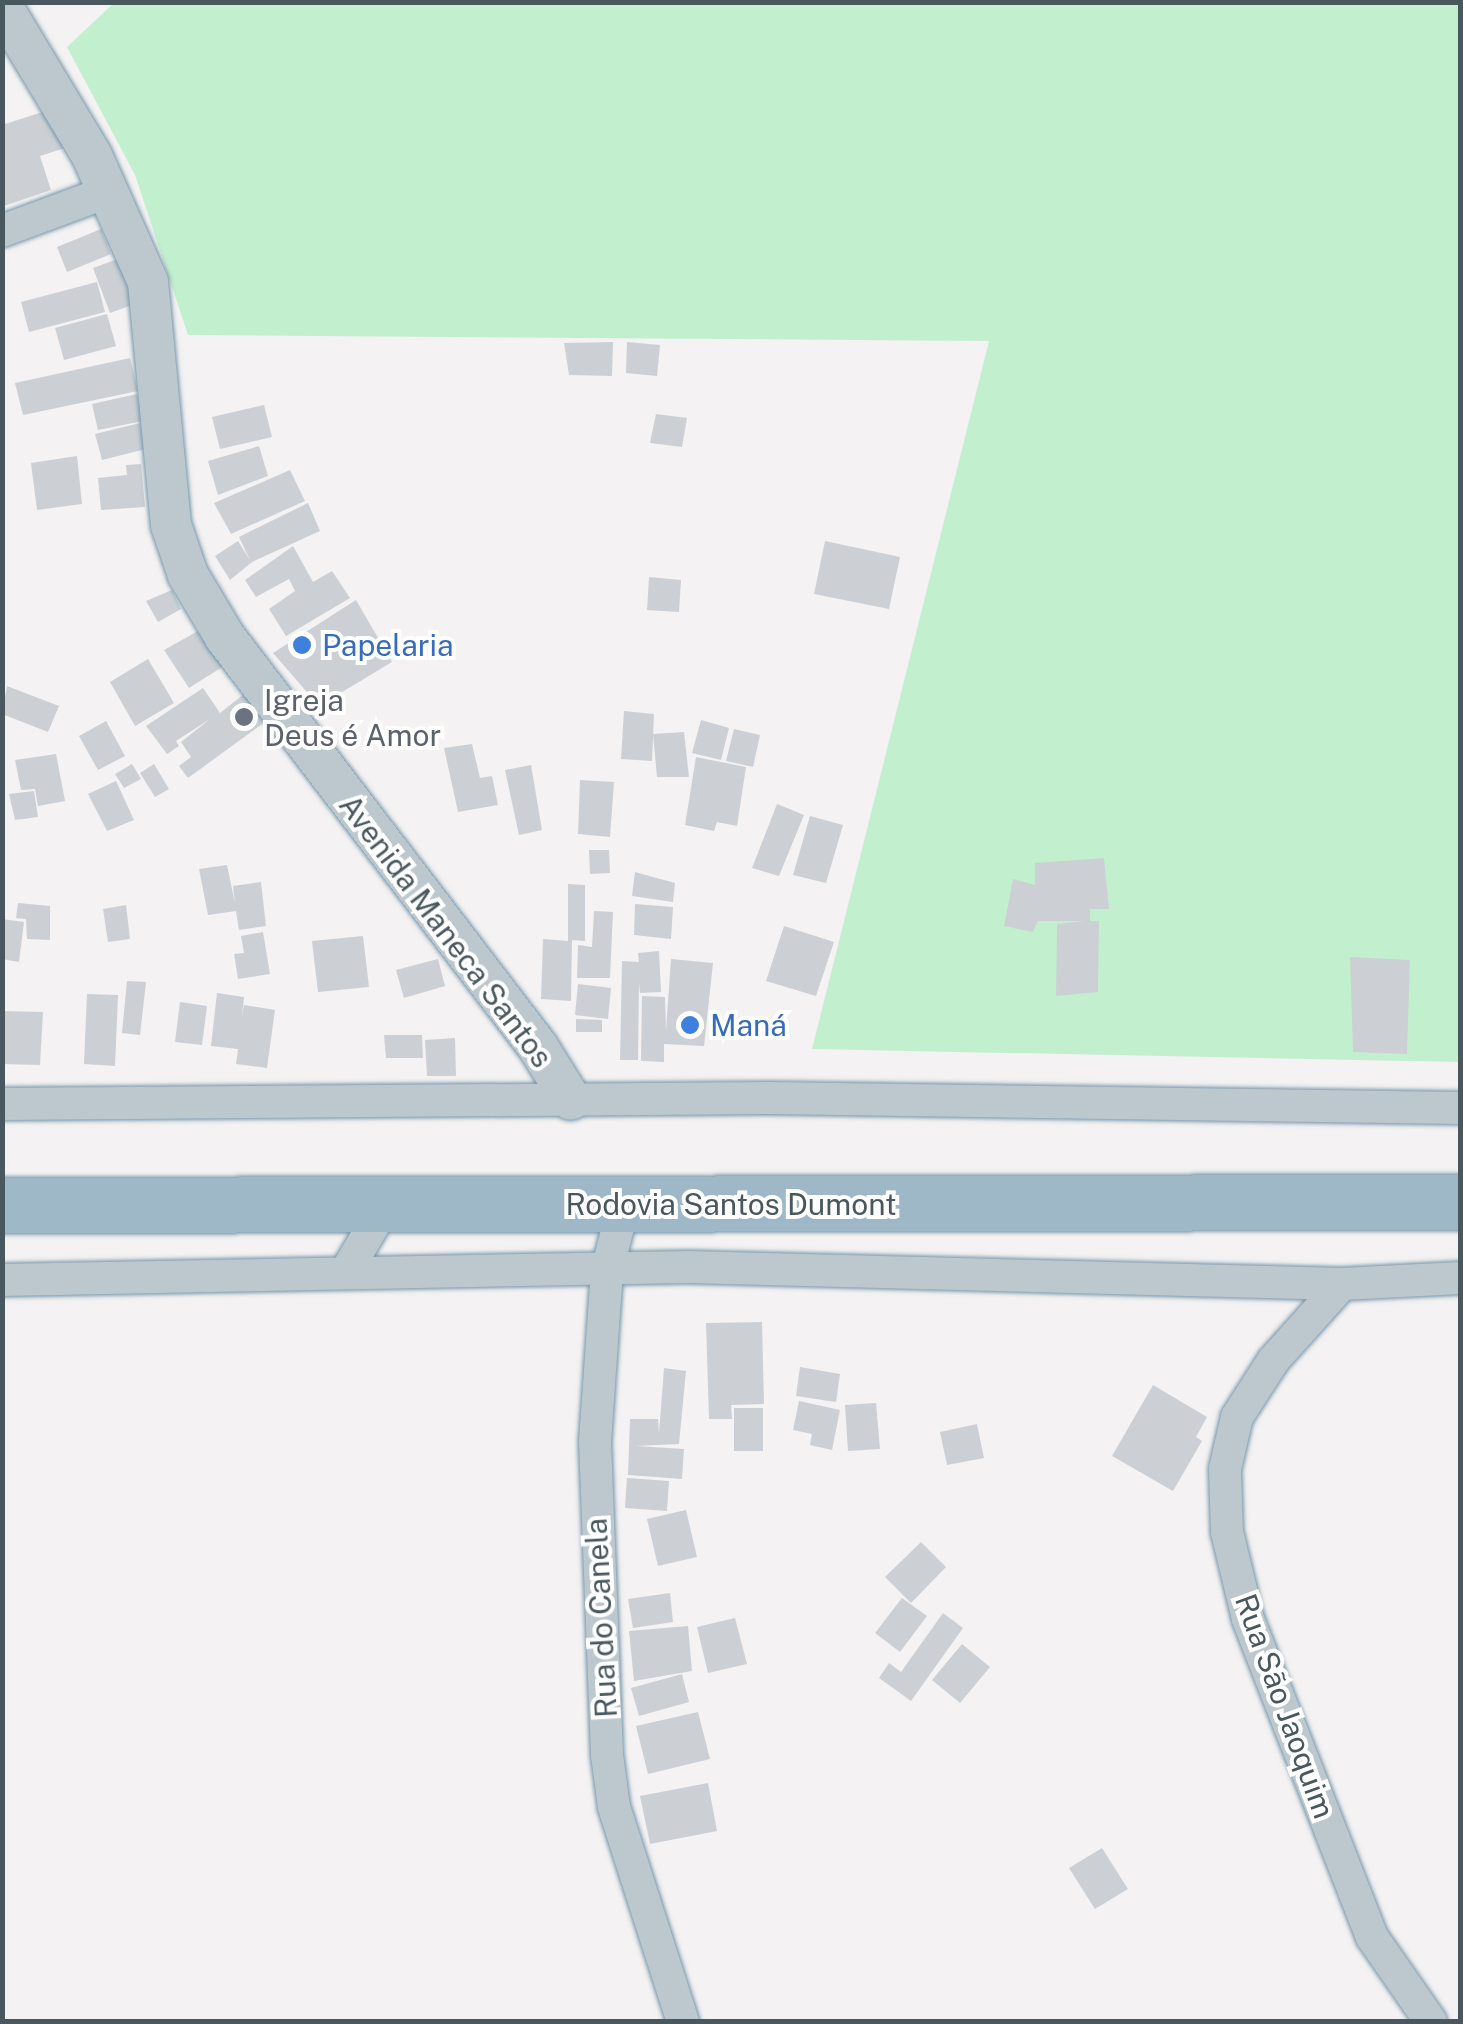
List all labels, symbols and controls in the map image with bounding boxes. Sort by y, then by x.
place label: Papelaria [322,627,454,663]
marker: Papelaria [291,634,313,656]
place label: Igreja Deus é Amor [264,682,442,752]
marker: Igreja Deus é Amor [233,706,255,728]
street label: Avenida Maneca Santos [332,788,560,1074]
place label: Maná [710,1007,787,1043]
marker: Maná [679,1014,701,1036]
street label: Rodovia Santos Dumont [565,1186,897,1222]
street label: Rua do Canela [578,1517,624,1719]
street label: Rua São Jaoquim [1228,1589,1342,1823]

